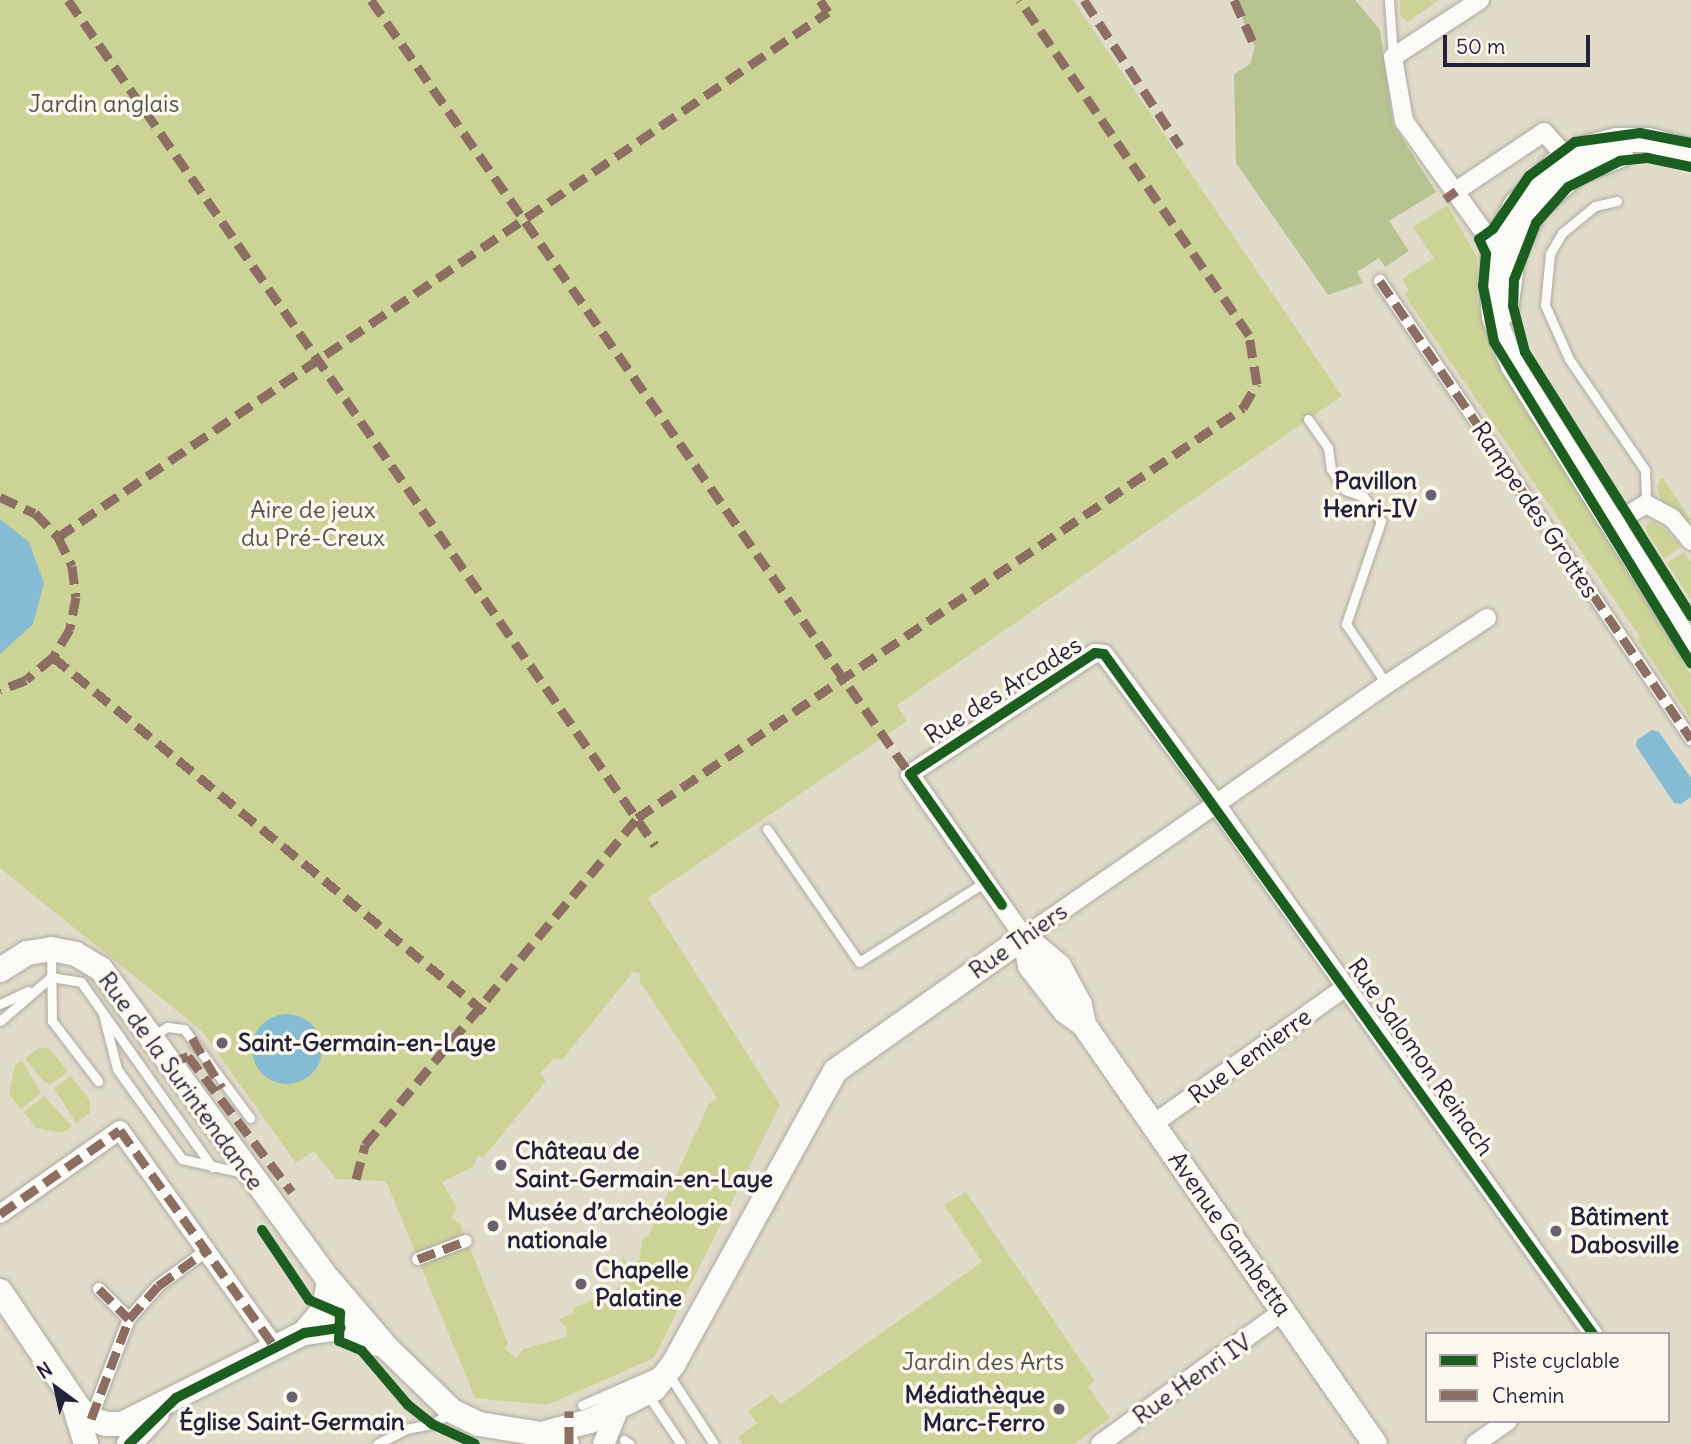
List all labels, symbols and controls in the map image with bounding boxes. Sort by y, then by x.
scale bar [1446,21,1593,65]
text: 50 m [1456,33,1505,60]
park label: Jardin anglais [29,90,179,118]
street label: Rampe des Grottes [1466,417,1604,603]
place label: Pavillon Henri-IV [1323,467,1417,523]
marker: Pavillon Henri-IV [1423,487,1439,503]
park label: Aire de jeux du Pré-Creux [241,496,385,552]
street label: Rue des Arcades [919,630,1087,750]
street label: Rue Thiers [963,897,1073,985]
street label: Rue Salomon Reinach [1342,953,1500,1161]
street label: Rue de la Surintendance [92,966,270,1196]
street label: Rue Lemierre [1183,1002,1317,1110]
place label: Saint-Germain-en-Laye [238,1029,496,1057]
marker: Saint-Germain-en-Laye [212,1033,232,1053]
place label: Château de Saint-Germain-en-Laye [515,1137,773,1193]
street label: Avenue Gambetta [1162,1146,1298,1322]
marker: Château de Saint-Germain-en-Laye [493,1157,509,1173]
place label: Musée d’archéologie nationale [507,1198,728,1254]
place label: Bâtiment Dabosville [1570,1203,1679,1259]
marker: Musée d’archéologie nationale [485,1218,501,1234]
marker: Bâtiment Dabosville [1548,1223,1564,1239]
place label: Chapelle Palatine [595,1256,689,1312]
marker: Chapelle Palatine [573,1276,589,1292]
street label: Rue Henri IV [1127,1328,1257,1430]
legend [1425,1332,1670,1423]
text: Piste cyclable [1492,1347,1620,1374]
park label: Jardin des Arts [902,1348,1064,1376]
north arrow [21,1353,91,1423]
text: N [33,1357,57,1384]
place label: Médiathèque Marc-Ferro [905,1381,1045,1437]
text: Chemin [1492,1382,1565,1409]
marker: Église Saint-Germain [284,1389,300,1405]
marker: Médiathèque Marc-Ferro [1051,1401,1067,1417]
place label: Église Saint-Germain [179,1408,405,1436]

